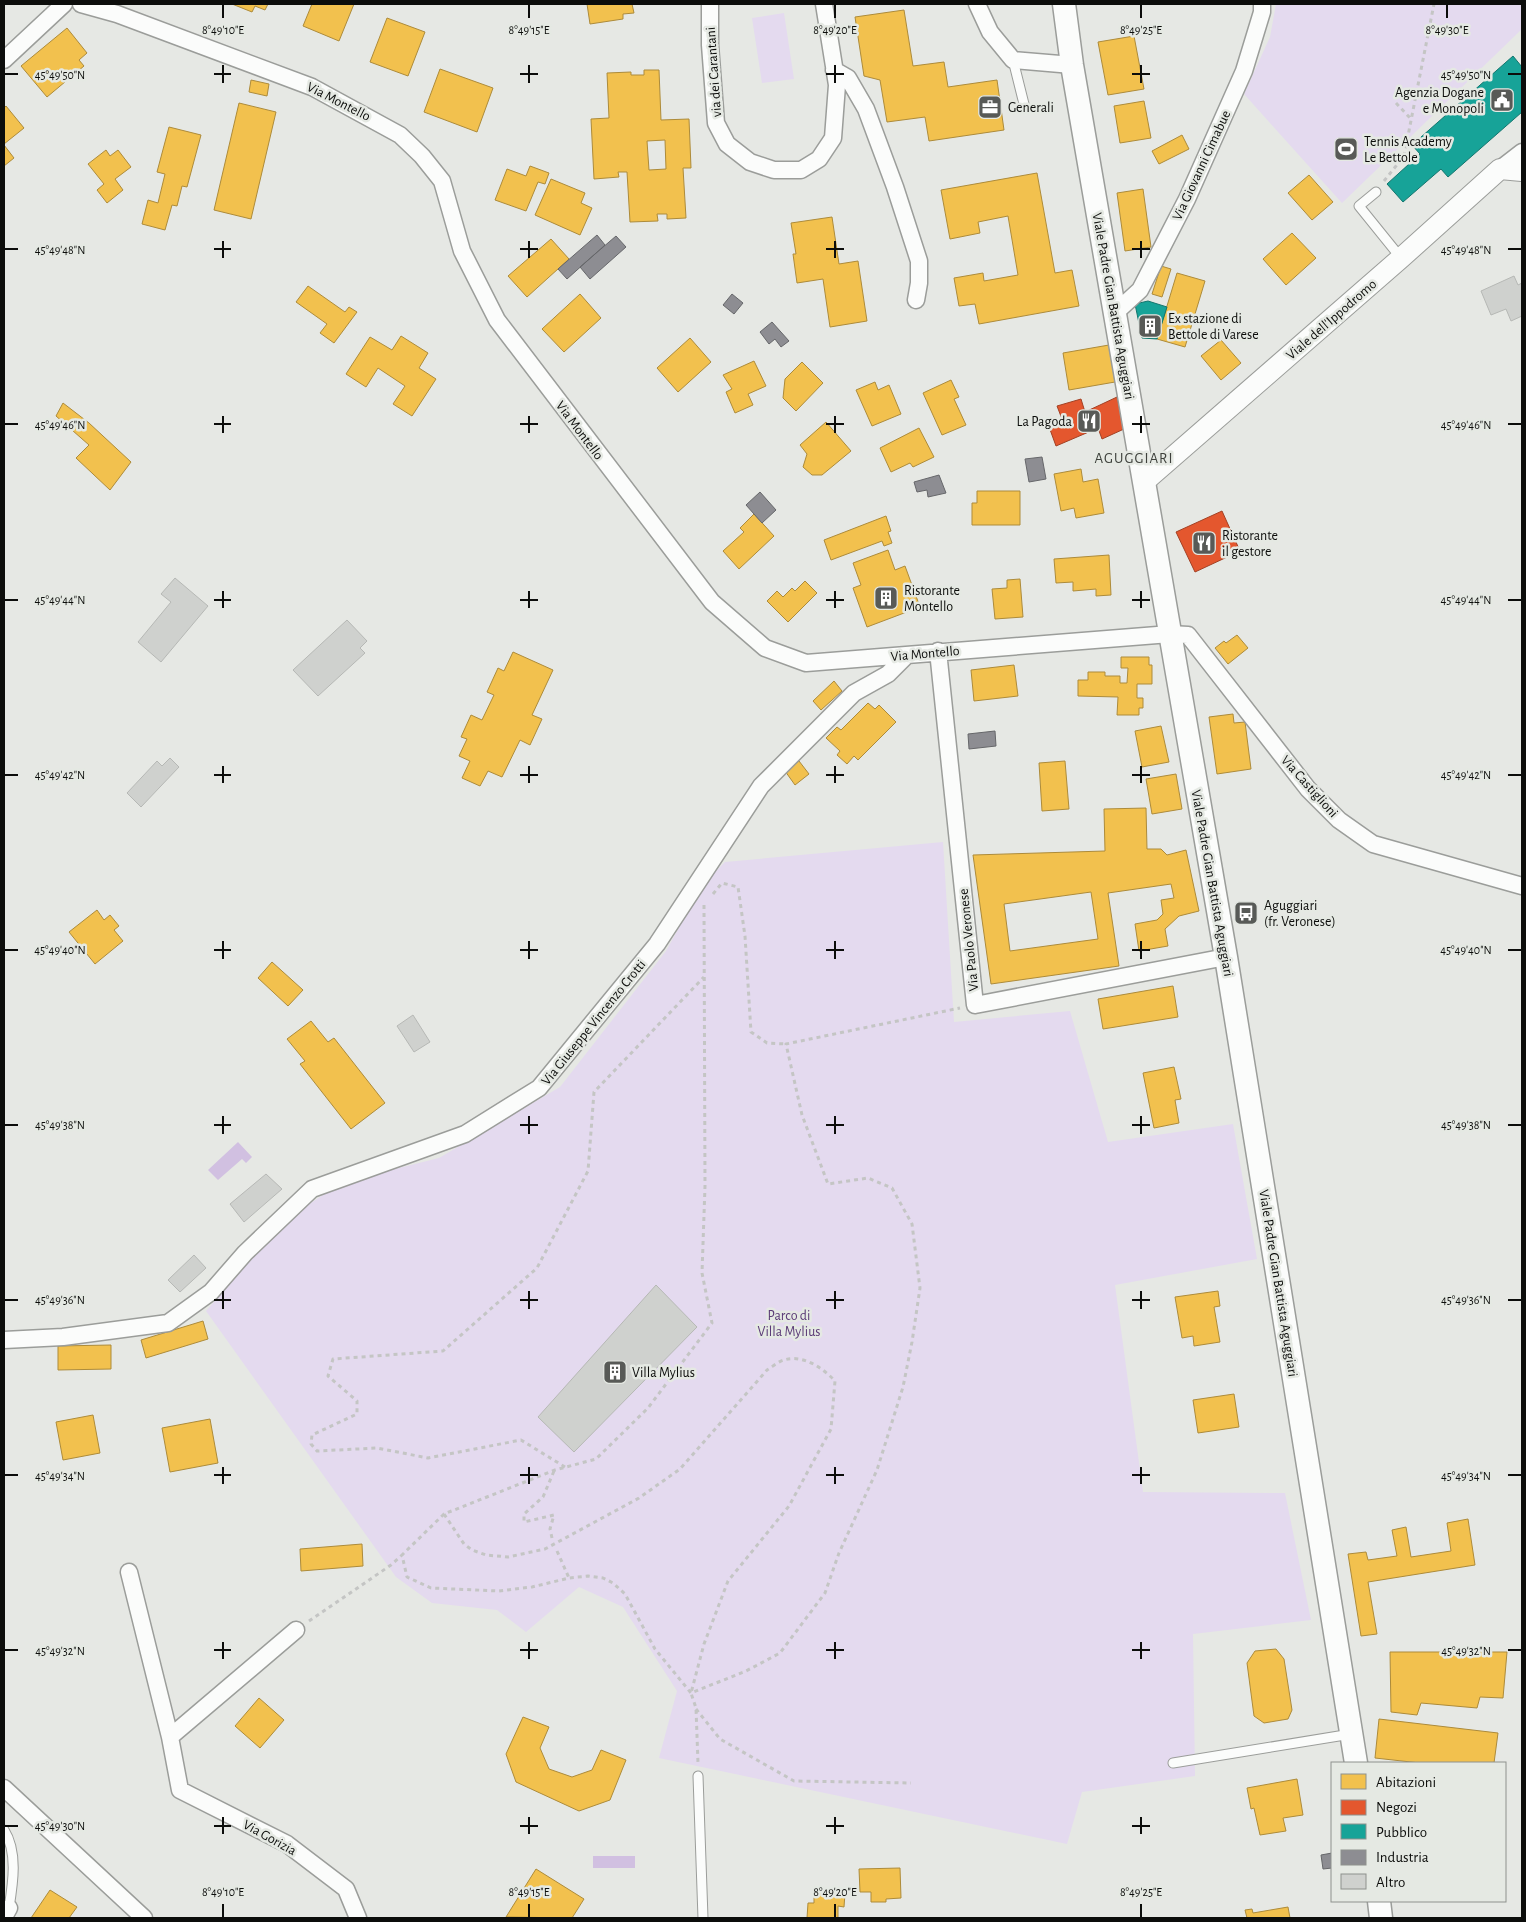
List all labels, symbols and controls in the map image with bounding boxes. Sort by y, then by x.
text: 8°49'10"E [202,24,244,36]
text: 8°49'15"E [509,24,550,36]
text: 8°49'20"E [813,24,857,36]
text: 8°49'25"E [1120,24,1162,36]
text: 8°49'30"E [1425,24,1469,36]
street label: via dei Carantani [704,26,724,118]
text: 45°49'50"N [35,69,85,81]
text: 45°49'50"N [1441,69,1491,81]
street label: Via Montello [304,80,373,124]
place label: Agenzia Dogane e Monopoli [1395,86,1484,116]
public building icon: Agenzia Dogane e Monopoli [1489,87,1515,113]
office icon: Generali [977,94,1003,120]
place label: Generali [1008,101,1054,115]
street label: Via Giovanni Cimabue [1170,108,1234,223]
place label: Tennis Academy Le Bettole [1364,135,1452,165]
sports icon: Tennis Academy Le Bettole [1333,136,1359,162]
street label: Viale Padre Gian Battista Aguggiari [1090,212,1136,401]
text: 45°49'48"N [35,244,85,256]
text: 45°49'48"N [1441,244,1491,256]
street label: Viale dell'Ippodromo [1284,277,1380,363]
place label: Ex stazione di Bettole di Varese [1168,312,1259,342]
building icon: Ex stazione di Bettole di Varese [1137,313,1163,339]
street label: Via Montello [553,399,606,463]
restaurant icon: La Pagoda [1076,408,1102,434]
place label: La Pagoda [1017,415,1073,429]
text: 45°49'46"N [35,419,85,431]
text: 45°49'46"N [1441,419,1491,431]
district label: AGUGGIARI [1095,451,1173,466]
place label: Ristorante il gestore [1222,529,1278,559]
restaurant icon: Ristorante il gestore [1191,530,1217,556]
place label: Ristorante Montello [904,584,960,614]
building icon: Ristorante Montello [873,585,899,611]
text: 45°49'44"N [35,594,85,606]
text: 45°49'44"N [1441,594,1491,606]
street label: Via Montello [890,644,960,664]
street label: Via Castiglioni [1278,753,1341,820]
text: 45°49'42"N [35,769,85,781]
text: 45°49'42"N [1441,769,1491,781]
street label: Viale Padre Gian Battista Aguggiari [1189,789,1235,978]
street label: Via Paolo Veronese [957,888,981,992]
place label: Aguggiari (fr. Veronese) [1264,899,1336,929]
bus stop icon: Aguggiari (fr. Veronese) [1233,900,1259,926]
text: 45°49'40"N [34,944,86,956]
text: 45°49'40"N [1440,944,1492,956]
street label: Via Giuseppe Vincenzo Crotti [539,957,649,1088]
text: 45°49'38"N [35,1119,85,1131]
text: 45°49'38"N [1441,1119,1491,1131]
street label: Viale Padre Gian Battista Aguggiari [1256,1188,1300,1378]
text: 45°49'36"N [35,1294,85,1306]
text: 45°49'36"N [1441,1294,1491,1306]
park label: Parco di Villa Mylius [758,1309,820,1339]
building icon: Villa Mylius [602,1359,628,1385]
place label: Villa Mylius [632,1366,695,1380]
text: 45°49'34"N [35,1470,85,1482]
text: 45°49'34"N [1441,1470,1491,1482]
text: 45°49'32"N [35,1645,85,1657]
text: 45°49'32"N [1441,1645,1491,1657]
legend [1331,1762,1506,1902]
text: Abitazioni [1376,1775,1436,1790]
text: Negozi [1376,1800,1417,1815]
street label: Via Gorizia [241,1818,299,1858]
text: 45°49'30"N [35,1820,85,1832]
text: Pubblico [1376,1825,1427,1840]
text: Industria [1376,1850,1429,1865]
text: Altro [1376,1875,1405,1890]
text: 8°49'10"E [202,1886,244,1898]
text: 8°49'15"E [509,1886,550,1898]
text: 8°49'20"E [813,1886,857,1898]
text: 8°49'25"E [1120,1886,1162,1898]

